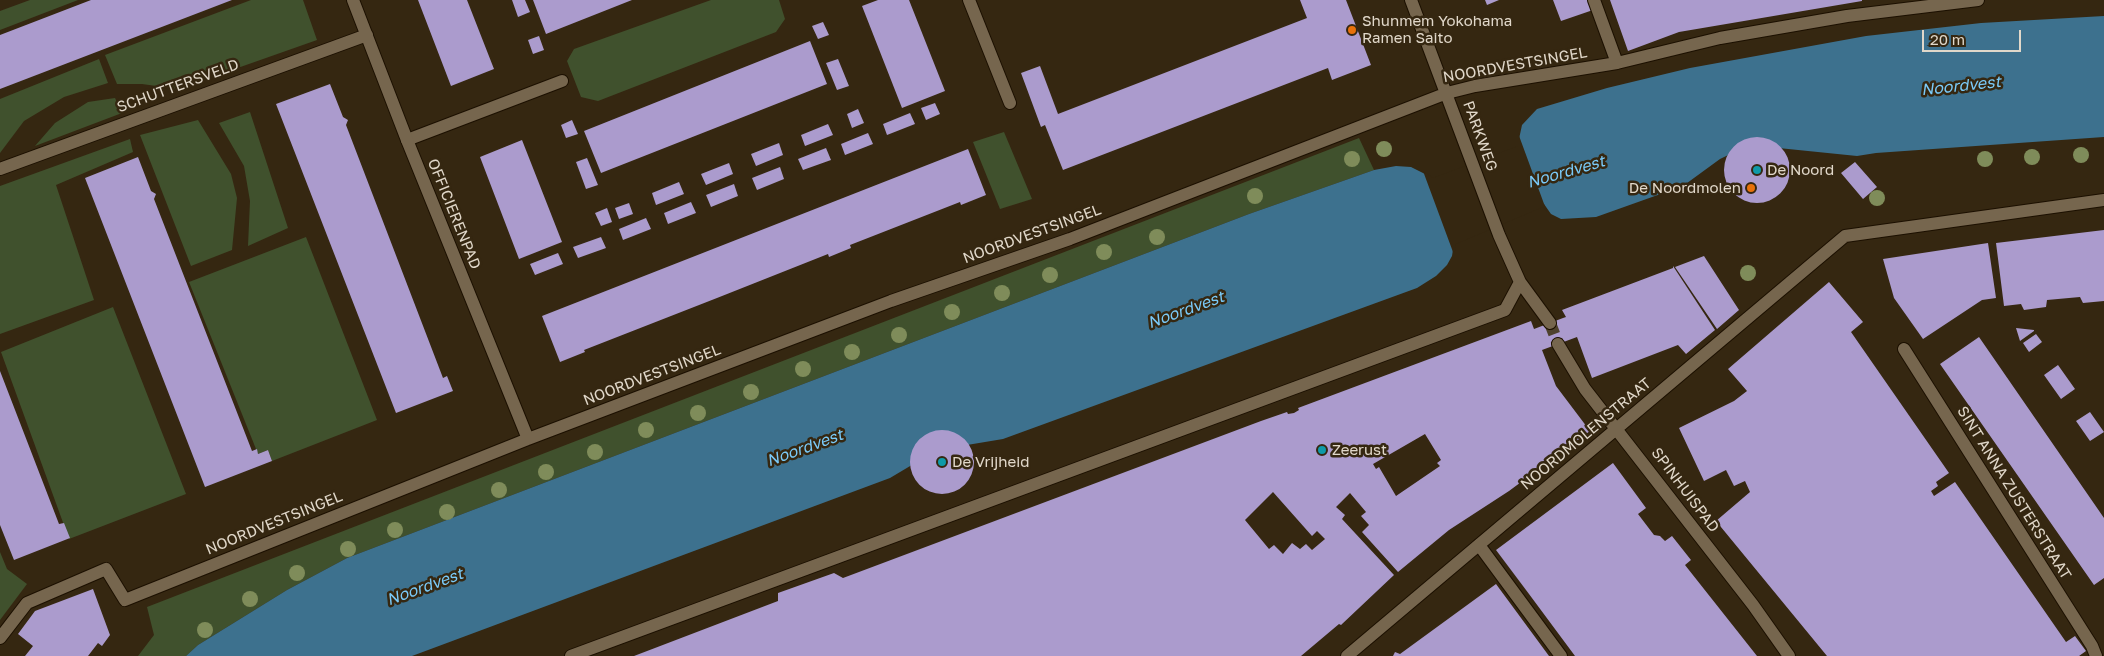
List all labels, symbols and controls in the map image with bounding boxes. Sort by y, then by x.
place label: Shunmem Yokohama Ramen Saito [1362,12,1512,47]
scale bar [1924,20,2023,52]
marker: Shunmem Yokohama Ramen Saito [1346,24,1358,36]
text: 20 m [1930,30,1965,48]
street label: NOORDVESTSINGEL [1442,43,1588,87]
street label: SCHUTTERSVELD [115,56,241,116]
water label: Noordvest [1920,72,2002,100]
street label: PARKWEG [1459,98,1501,174]
water label: Noordvest [1525,152,1607,192]
street label: OFFICIERENPAD [424,156,484,272]
place label: De Noord [1767,161,1834,179]
marker: De Noord [1751,164,1763,176]
place label: De Noordmolen [1629,179,1741,197]
marker: De Noordmolen [1745,182,1757,194]
street label: NOORDVESTSINGEL [960,201,1104,267]
water label: Noordvest [1145,287,1227,333]
street label: NOORDVESTSINGEL [581,340,723,410]
street label: NOORDMOLENSTRAAT [1517,374,1655,494]
street label: SINT ANNA ZUSTERSTRAAT [1953,403,2075,583]
water label: Noordvest [764,425,846,471]
place label: Zeerust [1332,441,1387,459]
marker: Zeerust [1316,444,1328,456]
street label: SPINHUISPAD [1647,444,1723,536]
place label: De Vrijheid [952,453,1029,471]
marker: De Vrijheid [936,456,948,468]
street label: NOORDVESTSINGEL [203,487,345,559]
water label: Noordvest [384,564,466,610]

